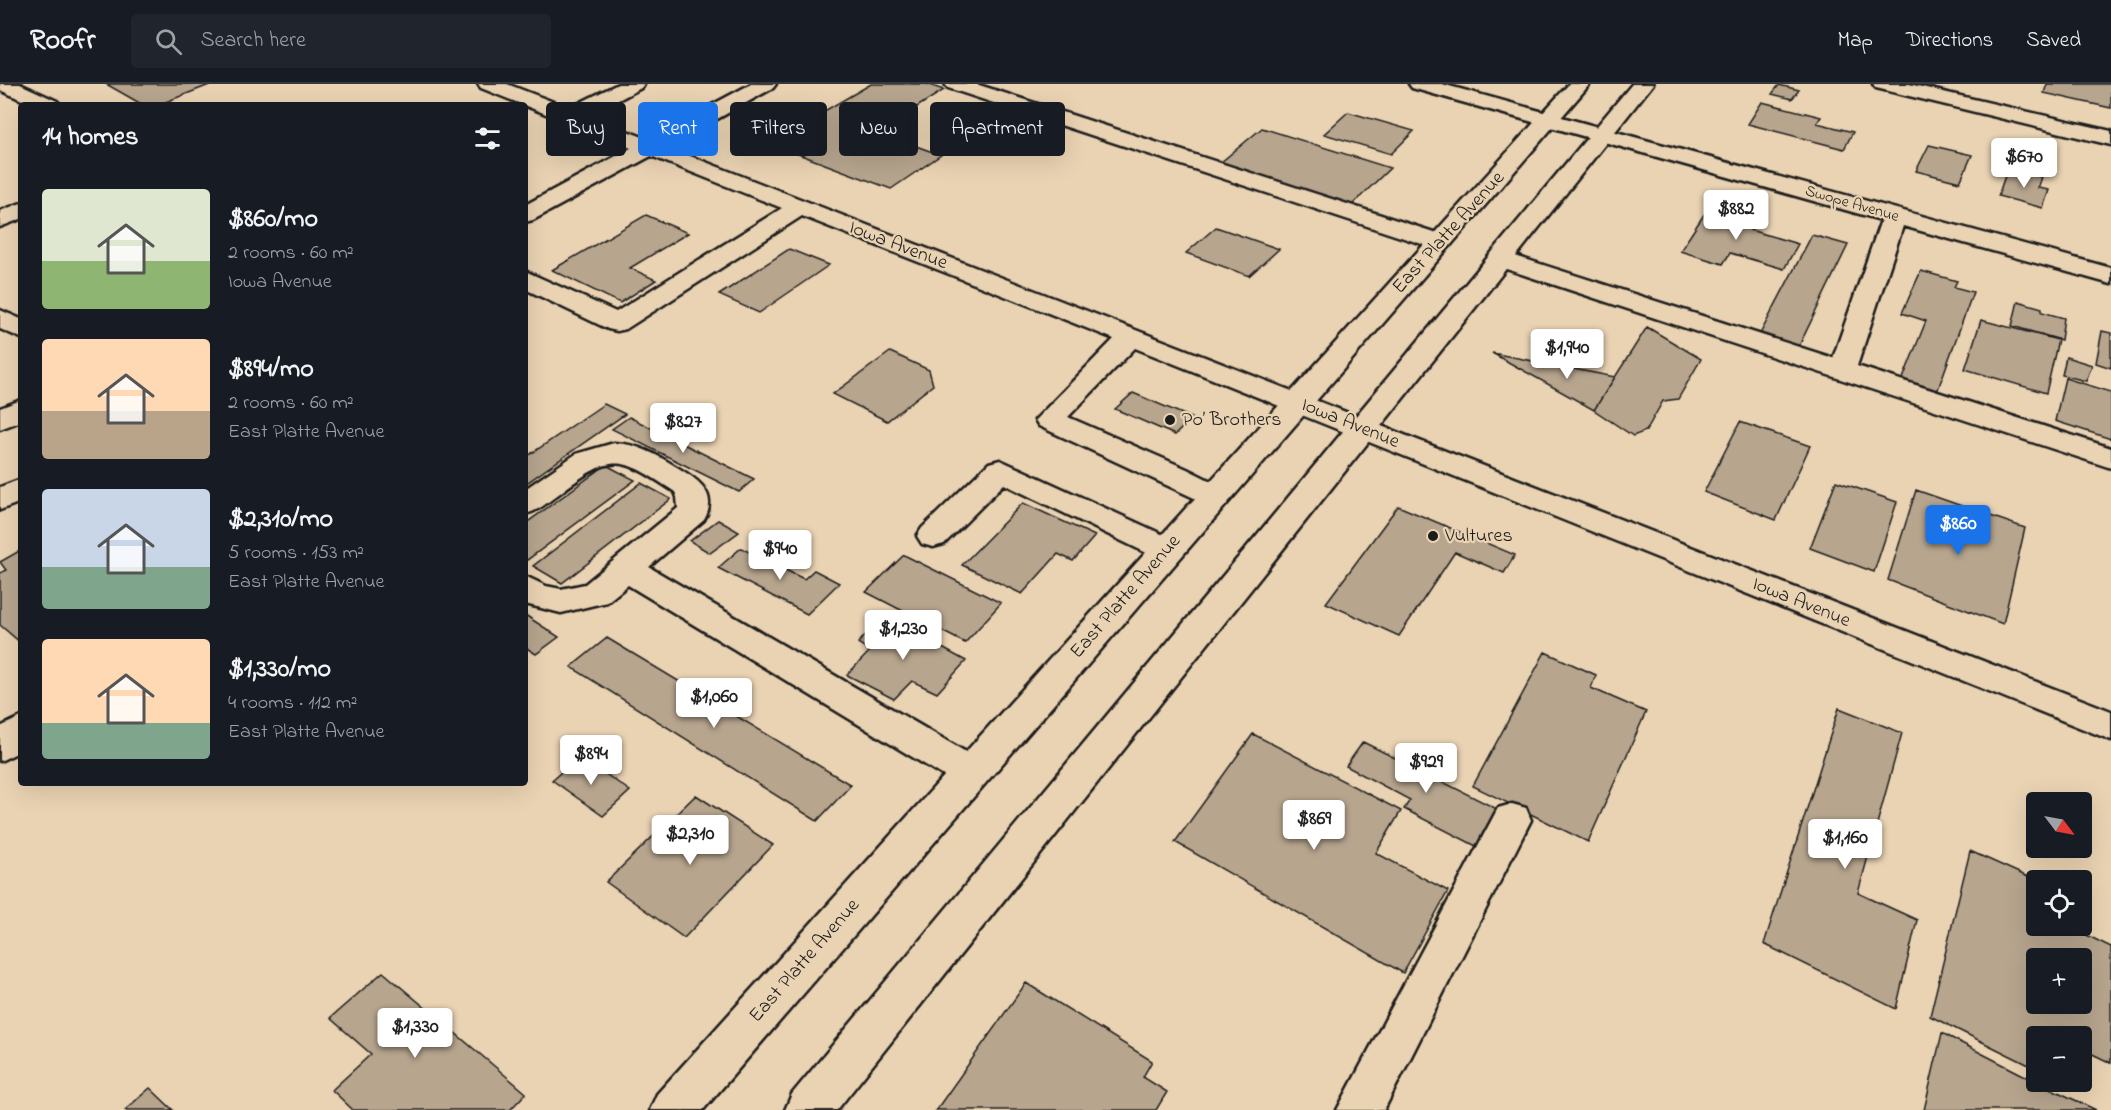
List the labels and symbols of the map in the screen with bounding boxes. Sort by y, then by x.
pin: $670 [1988,138,2060,189]
street label: East Platte Avenue [1386,165,1512,301]
street label: Swope Avenue [1802,179,1903,229]
pin: $882 [1700,190,1772,241]
street label: Iowa Avenue [844,214,952,278]
pin: $1,940 [1518,329,1616,380]
street label: Iowa Avenue [1296,391,1404,457]
pin: $827 [647,403,719,454]
place label: Po’ Brothers [1182,406,1281,435]
marker: Po’ Brothers [1163,413,1177,427]
pin: $860 [1922,505,1994,556]
place label: Vultures [1444,522,1513,551]
street label: East Platte Avenue [1064,528,1188,666]
marker: Vultures [1426,529,1440,543]
pin: $940 [744,530,816,581]
street label: Iowa Avenue [1747,570,1855,636]
pin: $1,230 [854,610,952,661]
pin: $1,060 [665,678,763,729]
pin: $894 [555,735,627,786]
pin: $929 [1390,743,1462,794]
north arrow [2026,792,2092,858]
pin: $869 [1278,800,1350,851]
pin: $2,310 [641,815,739,866]
pin: $1,160 [1796,819,1894,870]
street label: East Platte Avenue [743,892,867,1030]
pin: $1,330 [366,1008,464,1059]

